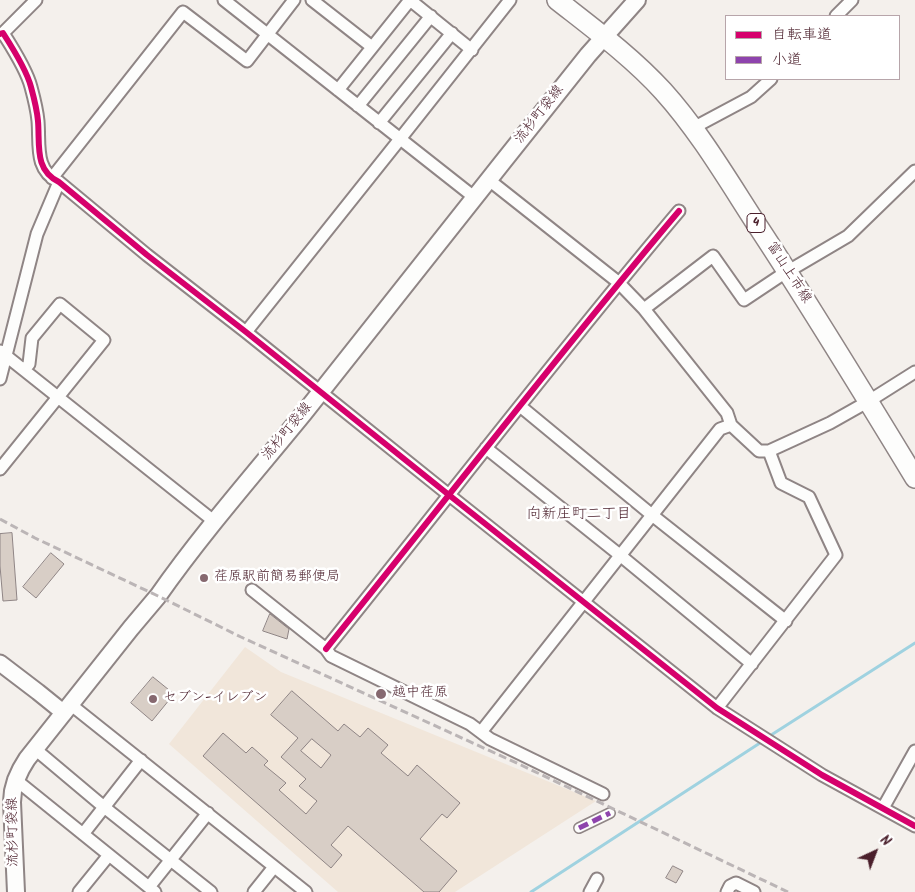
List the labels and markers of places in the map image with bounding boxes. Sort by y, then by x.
place label: 荏原駅前簡易郵便局 [214,570,340,586]
marker: 荏原駅前簡易郵便局 [198,572,210,584]
place label: 越中荏原 [392,686,448,702]
marker: 越中荏原 [374,687,388,701]
place label: セブン-イレブン [163,691,267,707]
marker: セブン-イレブン [147,693,159,705]

